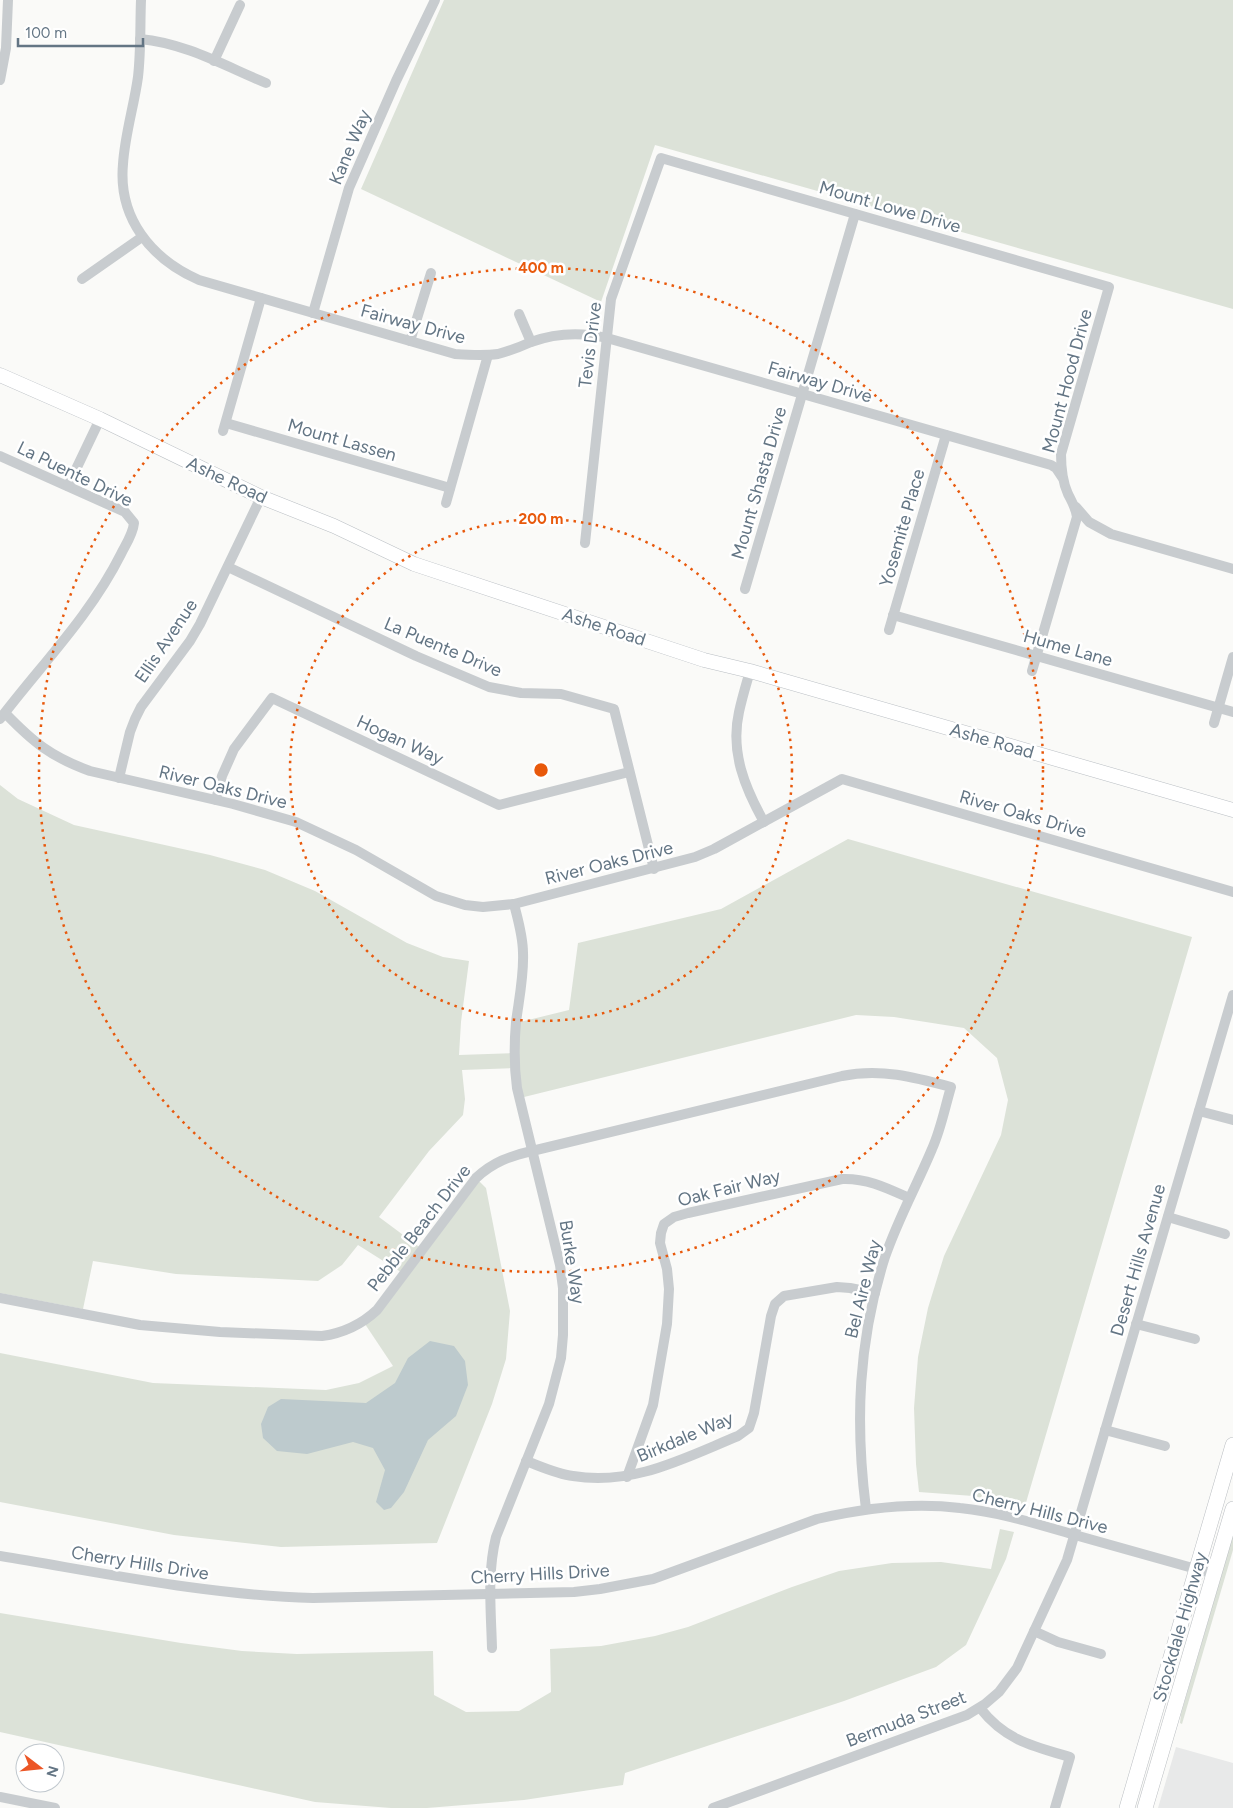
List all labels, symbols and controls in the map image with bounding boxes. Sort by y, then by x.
scale bar [18,15,142,47]
text: 100 m [25,24,67,42]
street label: Kane Way [324,106,376,188]
street label: Mount Lowe Drive [817,176,964,238]
text: 400 m [518,259,564,277]
street label: Fairway Drive [358,299,468,349]
street label: Tevis Drive [574,301,606,389]
street label: Mount Hood Drive [1037,307,1097,455]
street label: Fairway Drive [765,357,875,407]
street label: Mount Shasta Drive [727,404,791,562]
street label: Mount Lassen [285,414,399,466]
street label: La Puente Drive [14,437,137,512]
street label: Ashe Road [183,452,271,508]
street label: Yosemite Place [875,466,929,590]
text: 200 m [519,510,563,528]
street label: Ellis Avenue [130,595,202,687]
street label: Ashe Road [560,603,648,651]
street label: La Puente Drive [381,612,505,682]
street label: Hume Lane [1021,625,1115,671]
street label: Hogan Way [353,710,447,770]
street label: Ashe Road [947,719,1037,763]
street label: River Oaks Drive [157,760,290,814]
centre of rings [532,761,550,779]
street label: River Oaks Drive [957,785,1089,843]
street label: River Oaks Drive [543,836,676,890]
street label: Pebble Beach Drive [363,1160,476,1296]
street label: Oak Fair Way [675,1165,783,1211]
street label: Desert Hills Avenue [1106,1181,1170,1339]
street label: Burke Way [554,1218,590,1306]
street label: Bel Aire Way [840,1237,886,1341]
street label: Birkdale Way [633,1407,737,1467]
street label: Cherry Hills Drive [970,1484,1110,1539]
street label: Cherry Hills Drive [70,1541,211,1585]
street label: Stockdale Highway [1148,1549,1212,1705]
street label: Cherry Hills Drive [470,1559,610,1589]
street label: Bermuda Street [843,1686,969,1752]
north arrow [15,1743,65,1793]
text: N [42,1764,62,1779]

